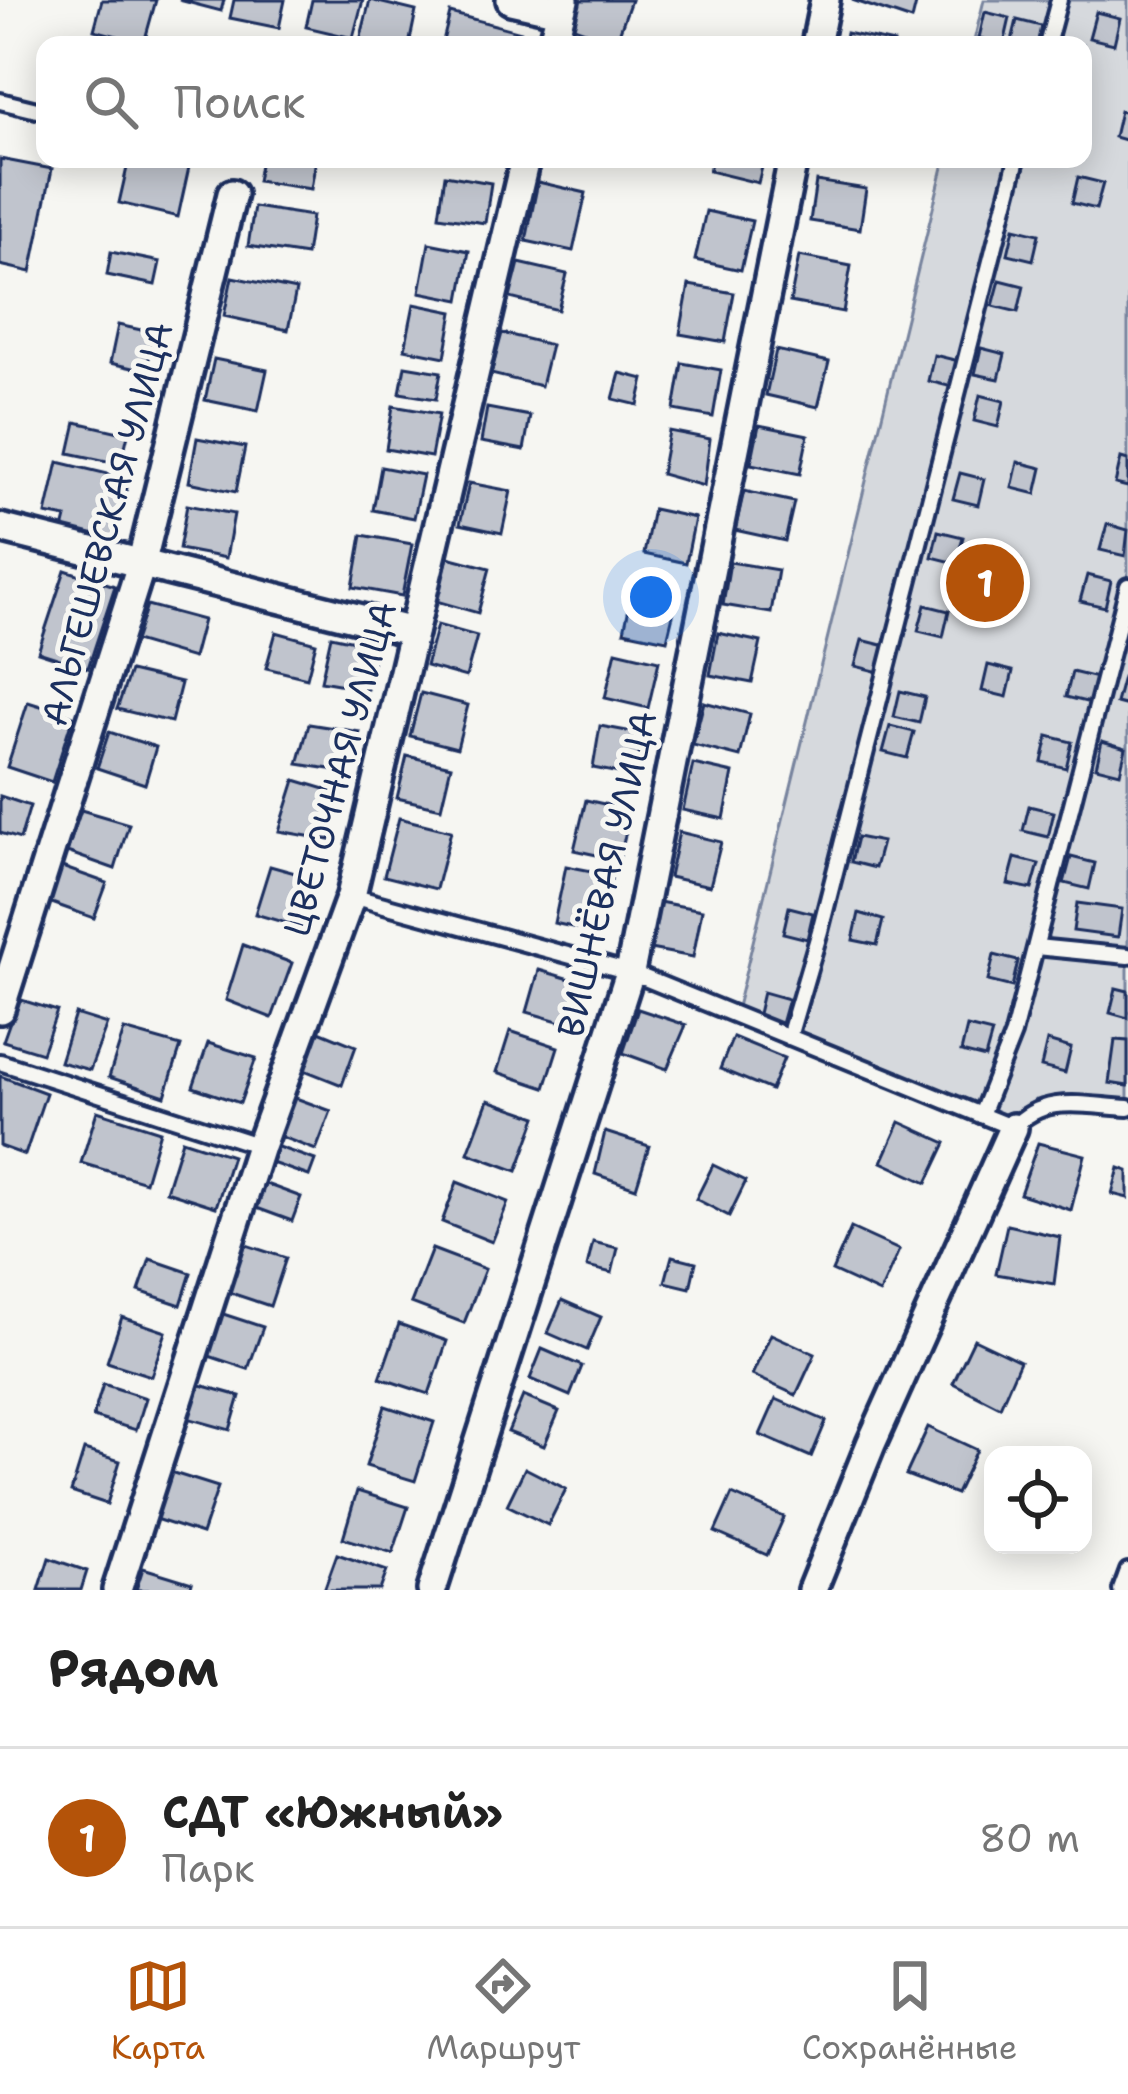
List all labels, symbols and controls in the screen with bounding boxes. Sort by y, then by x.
search box [36,36,1092,168]
icon: search [78,69,144,135]
text: Поиск [174,72,305,132]
street label: АЛЬГЕШЕВСКАЯ УЛИЦА [29,317,185,731]
pin: 1 [946,538,1024,628]
your location [621,567,681,627]
street label: ЦВЕТОЧНАЯ УЛИЦА [272,596,408,942]
street label: ВИШНЁВАЯ УЛИЦА [546,706,668,1042]
map controls [984,1446,1092,1554]
button: locate [984,1446,1092,1554]
text: Рядом [48,1634,219,1702]
text: СДТ «Южный» [162,1782,503,1842]
text: 1 [78,1812,96,1864]
text: 80 m [979,1812,1080,1864]
text: Парк [162,1842,255,1894]
tab: Карта [111,1953,205,2070]
tab: Маршрут [426,1953,580,2070]
tab: Сохранённые [802,1953,1017,2070]

